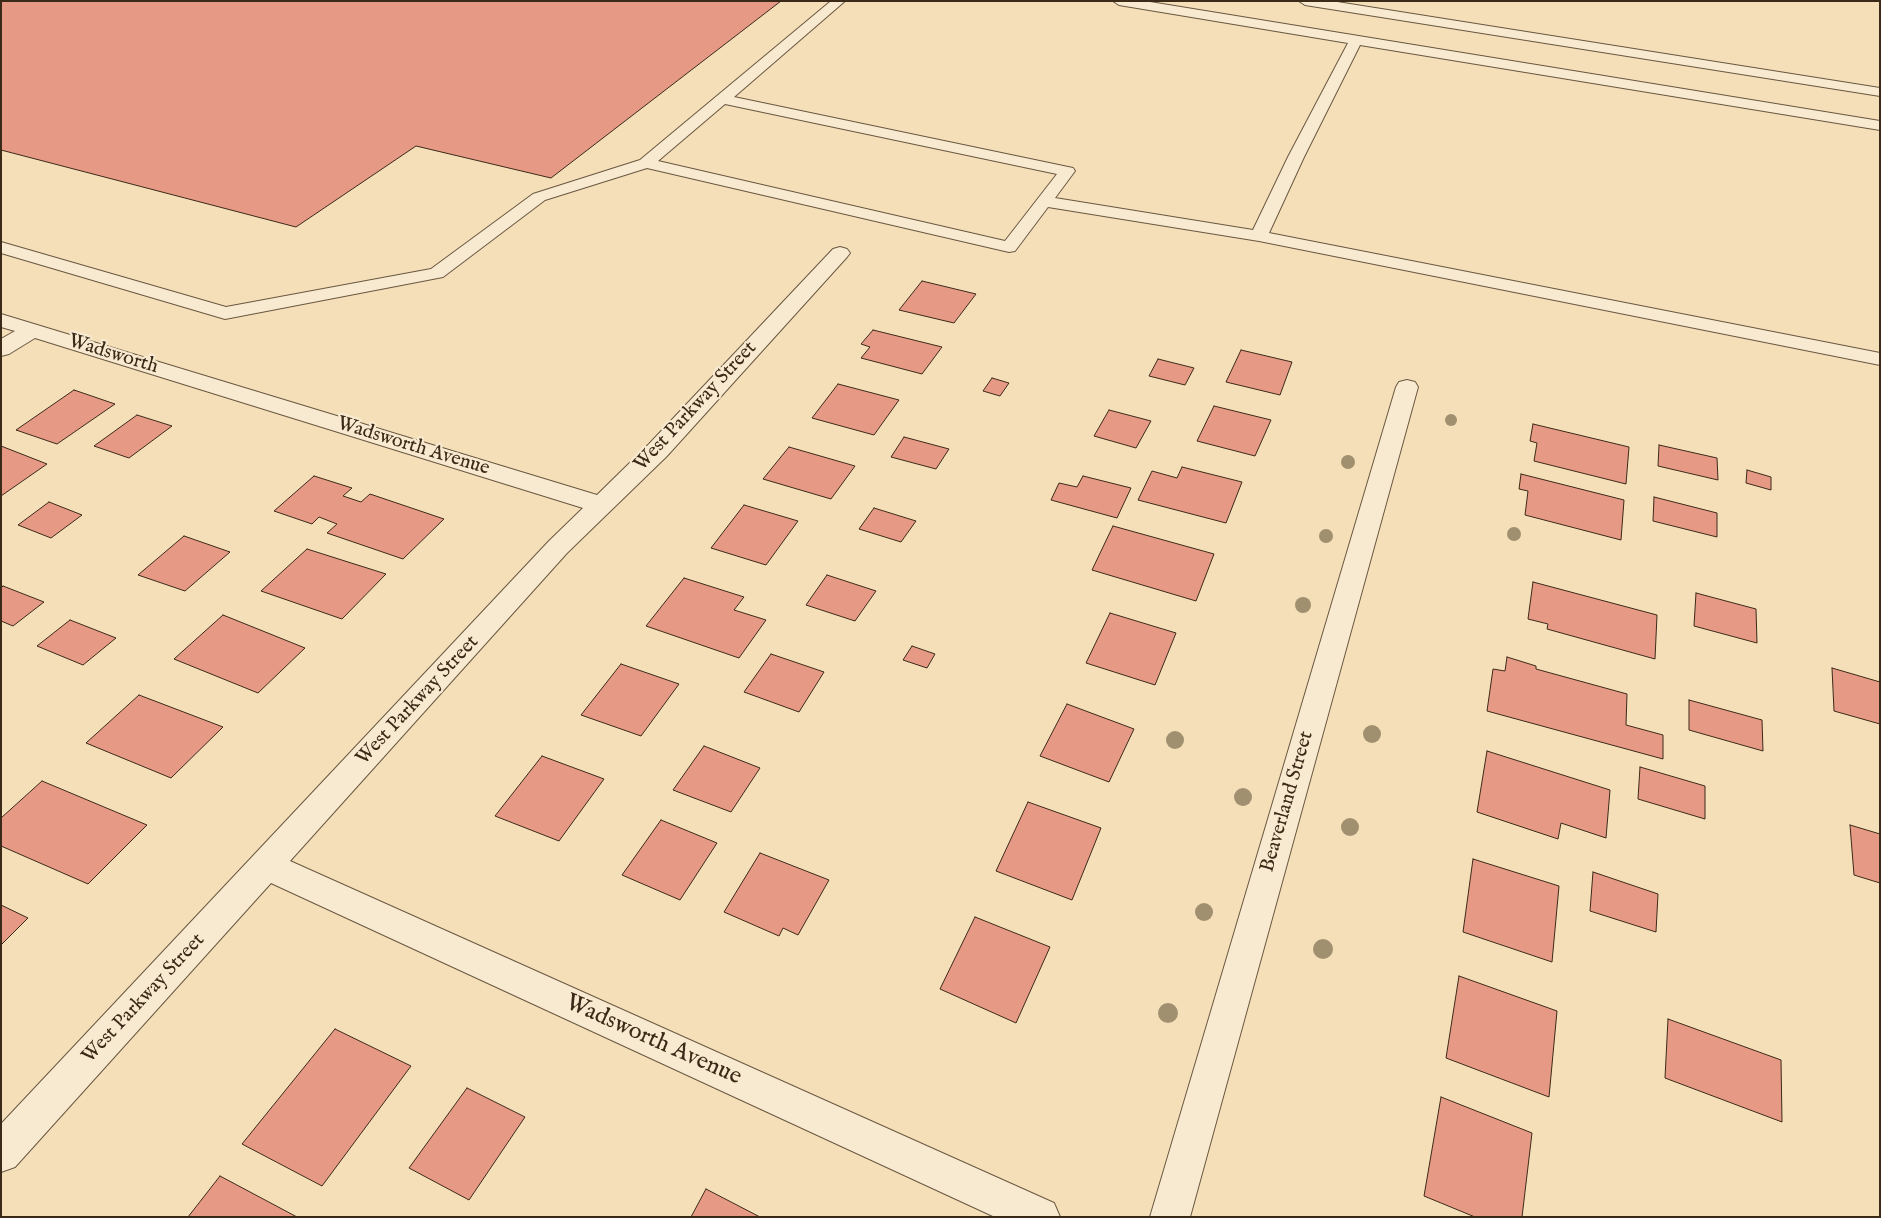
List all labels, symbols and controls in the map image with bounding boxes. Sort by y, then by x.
street label: Wadsworth [65,330,161,380]
street label: West Parkway Street [630,337,762,477]
street label: Wadsworth Avenue [334,412,492,482]
street label: West Parkway Street [352,631,484,771]
street label: Beaverland Street [1256,729,1320,875]
street label: West Parkway Street [78,929,210,1069]
street label: Wadsworth Avenue [560,989,746,1093]

